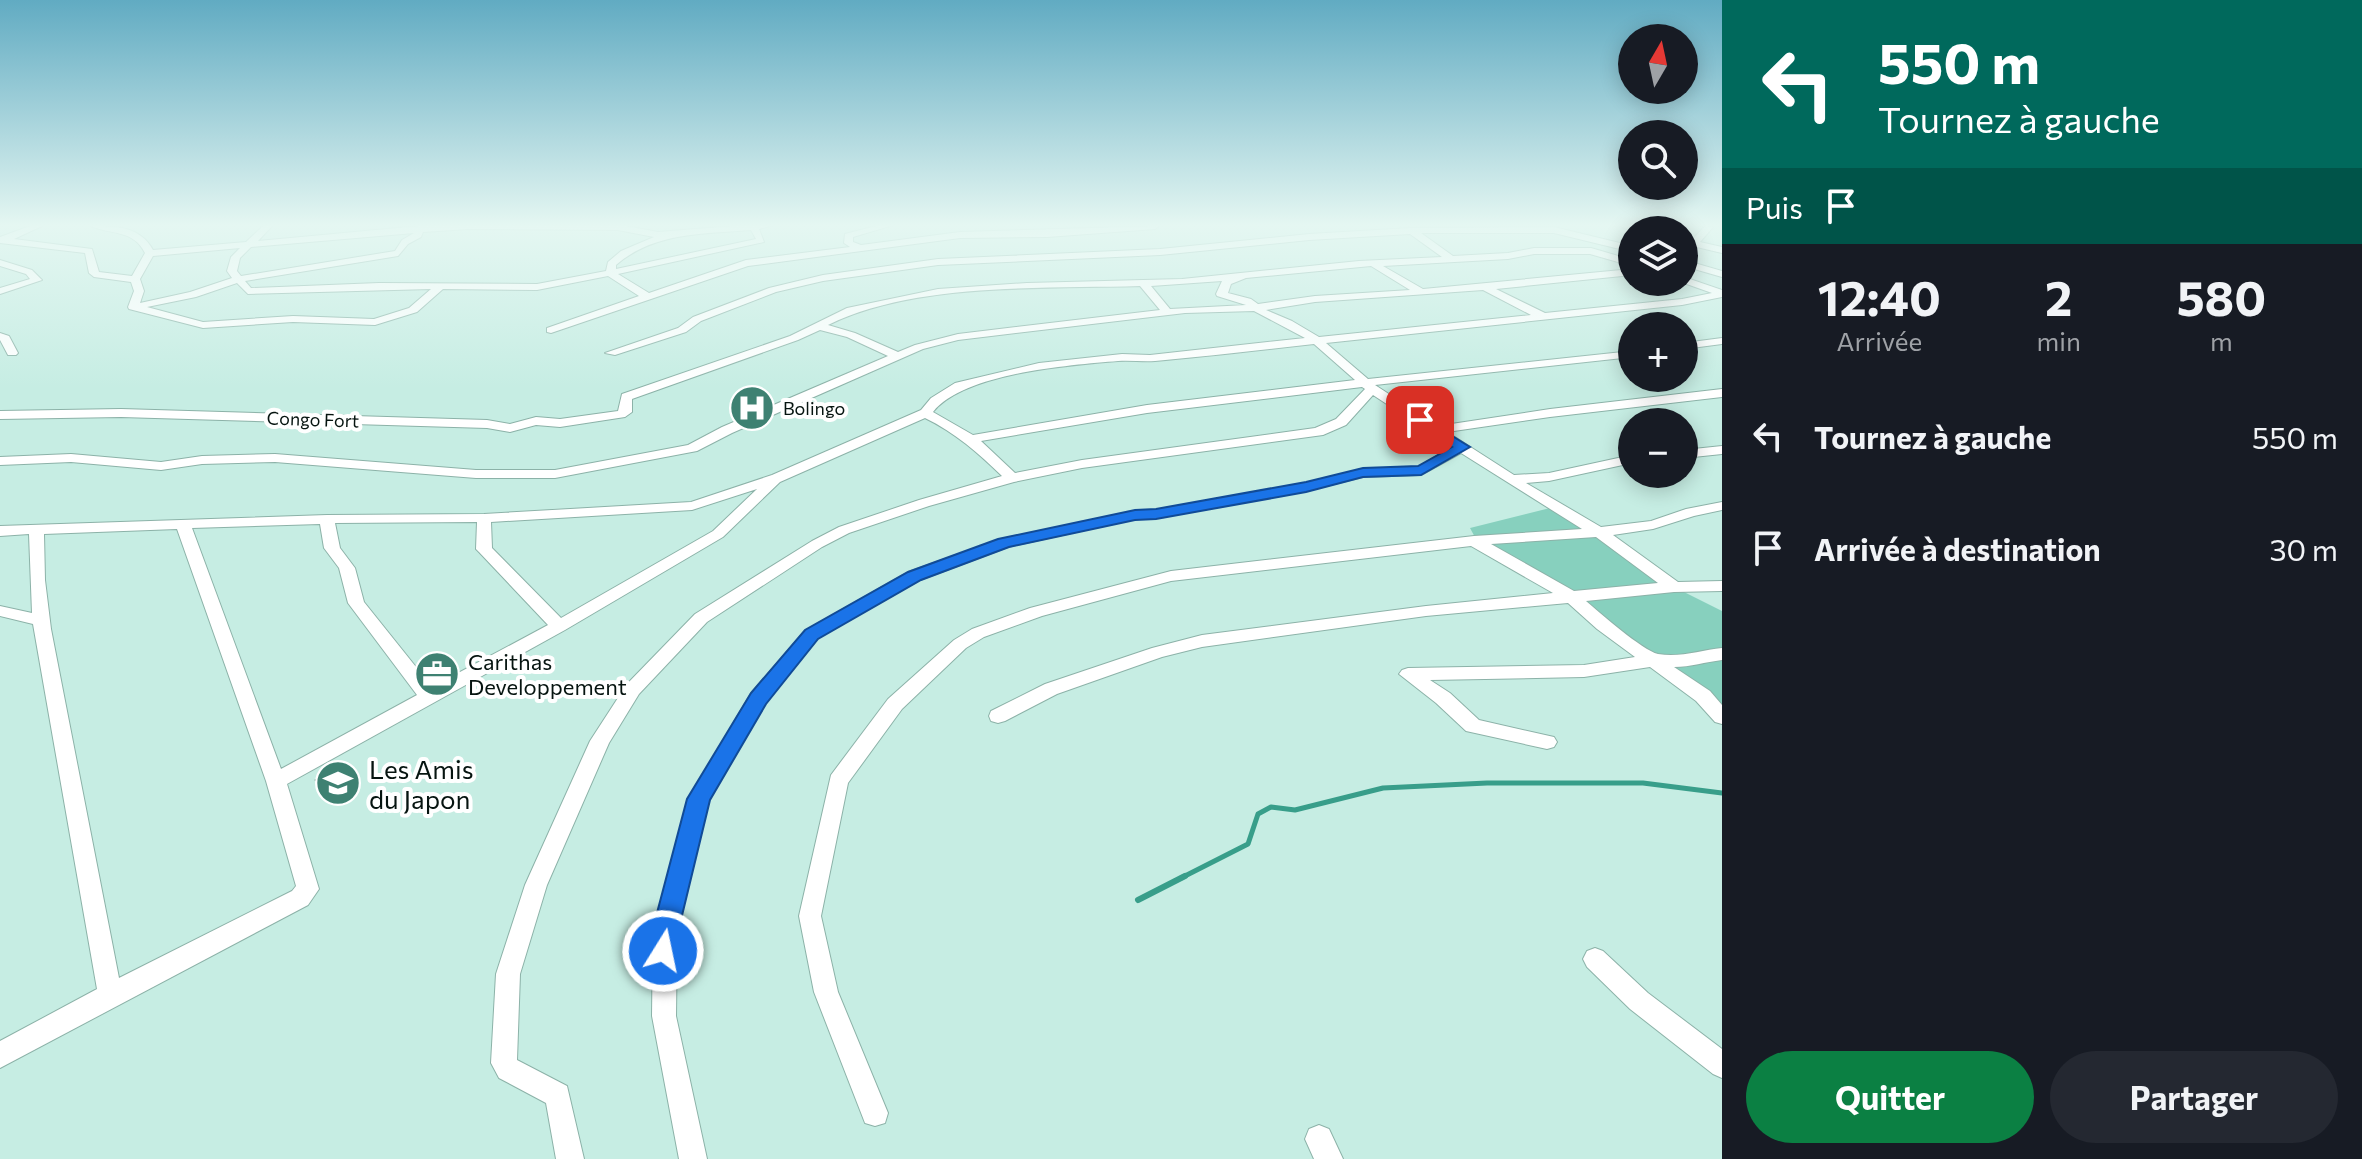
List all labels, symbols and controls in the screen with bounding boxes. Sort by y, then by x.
north arrow [1618,24,1698,104]
map controls [1618,24,1698,488]
text: 550 m [1878,27,2040,96]
icon: left [1746,32,1850,136]
text: Tournez à gauche [1878,96,2160,140]
button: search [1618,120,1698,200]
icon: arrive [1819,184,1863,228]
text: Puis [1746,188,1803,225]
button: layers [1618,216,1698,296]
text: 12:40 [1818,267,1941,326]
text: 2 [2045,267,2072,326]
text: 580 [2177,267,2266,326]
button: + [1618,312,1698,392]
text: Arrivée [1836,325,1922,356]
text: min [2037,325,2081,356]
text: m [2210,325,2233,356]
hospital icon: Bolingo [728,384,776,432]
pin [1386,386,1454,454]
place label: Bolingo [783,397,845,419]
icon: arrive [1398,398,1442,442]
street label: Congo Fort [266,406,360,432]
button: − [1618,408,1698,488]
icon: left [1746,414,1790,458]
text: Tournez à gauche [1814,418,2051,455]
text: 550 m [2252,418,2338,455]
icon: arrive [1746,526,1790,570]
text: Arrivée à destination [1814,530,2101,567]
text: 30 m [2269,530,2338,567]
place label: Carithas Developpement [468,648,627,700]
office icon: Carithas Developpement [413,650,461,698]
place label: Les Amis du Japon [369,753,474,814]
school or university icon: Les Amis du Japon [314,759,362,807]
position arrow [621,909,705,993]
button: Quitter [1746,1051,2034,1143]
button: Partager [2050,1051,2338,1143]

